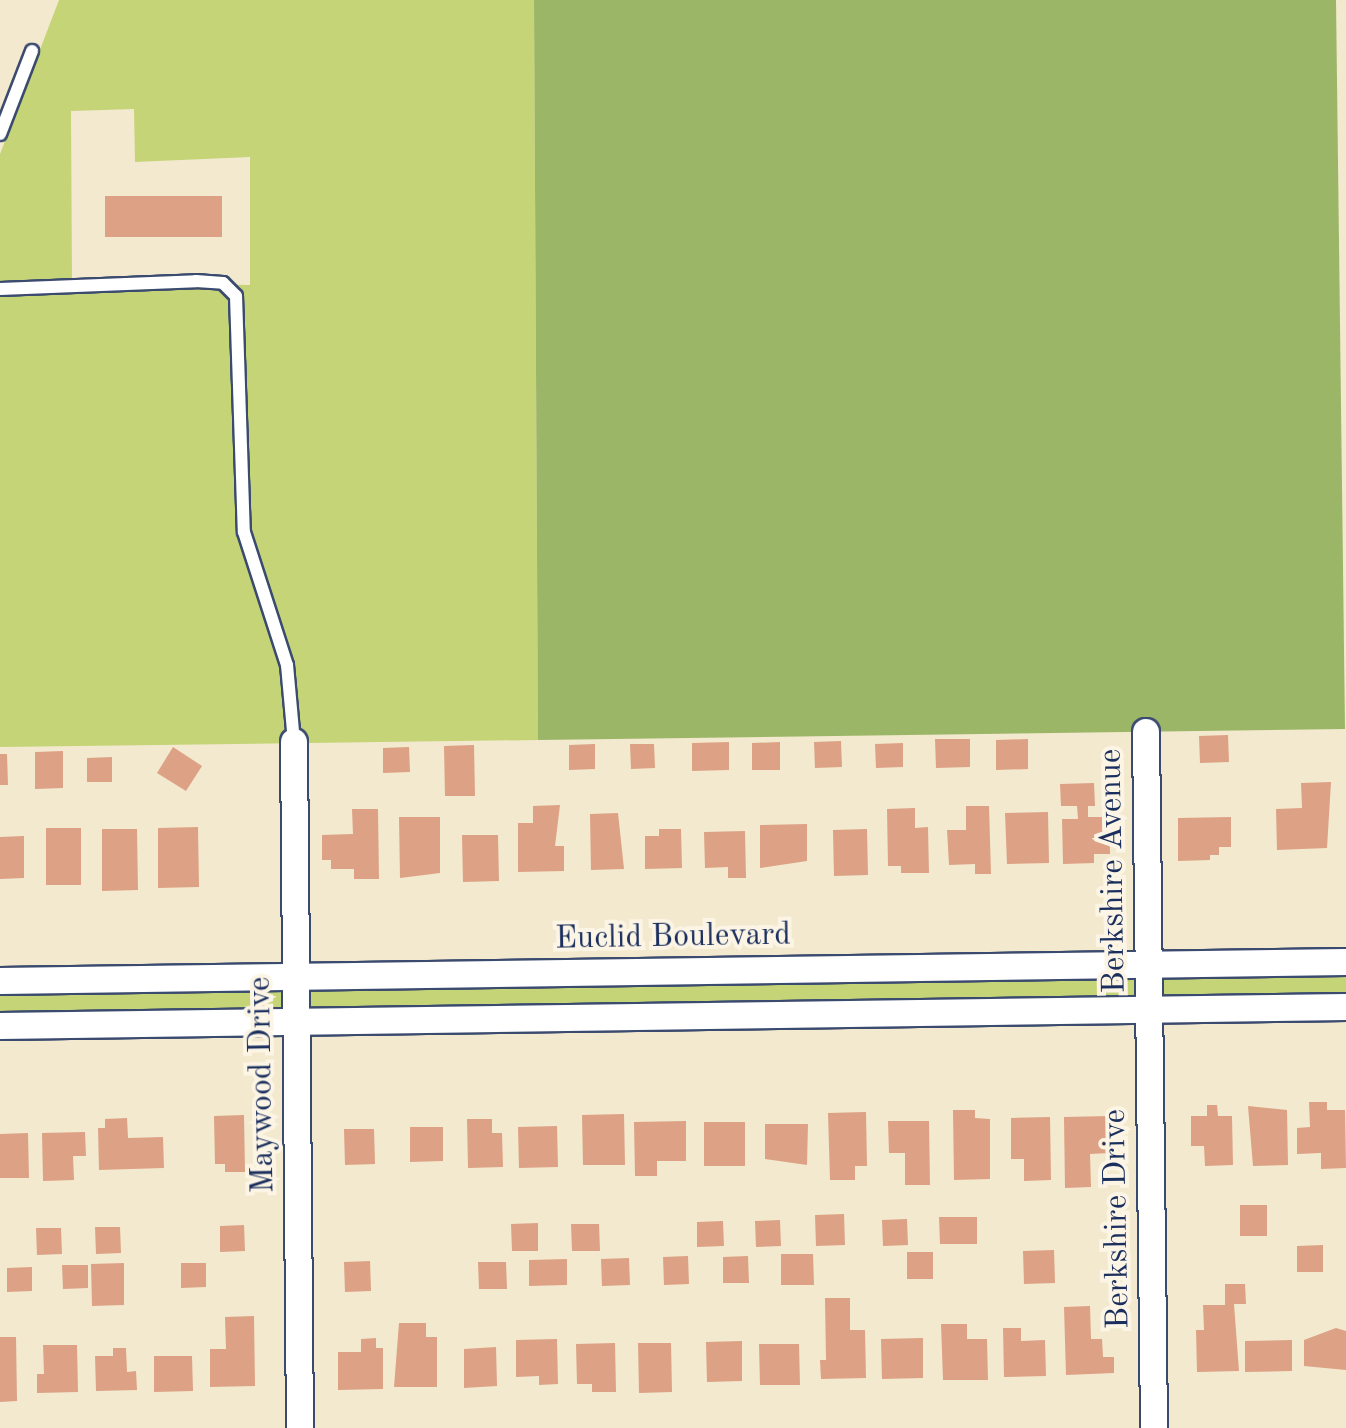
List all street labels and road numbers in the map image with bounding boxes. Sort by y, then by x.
street label: Berkshire Avenue [1093,748,1135,994]
street label: Euclid Boulevard [555,917,791,959]
street label: Maywood Drive [242,976,284,1194]
street label: Berkshire Drive [1097,1109,1139,1329]

